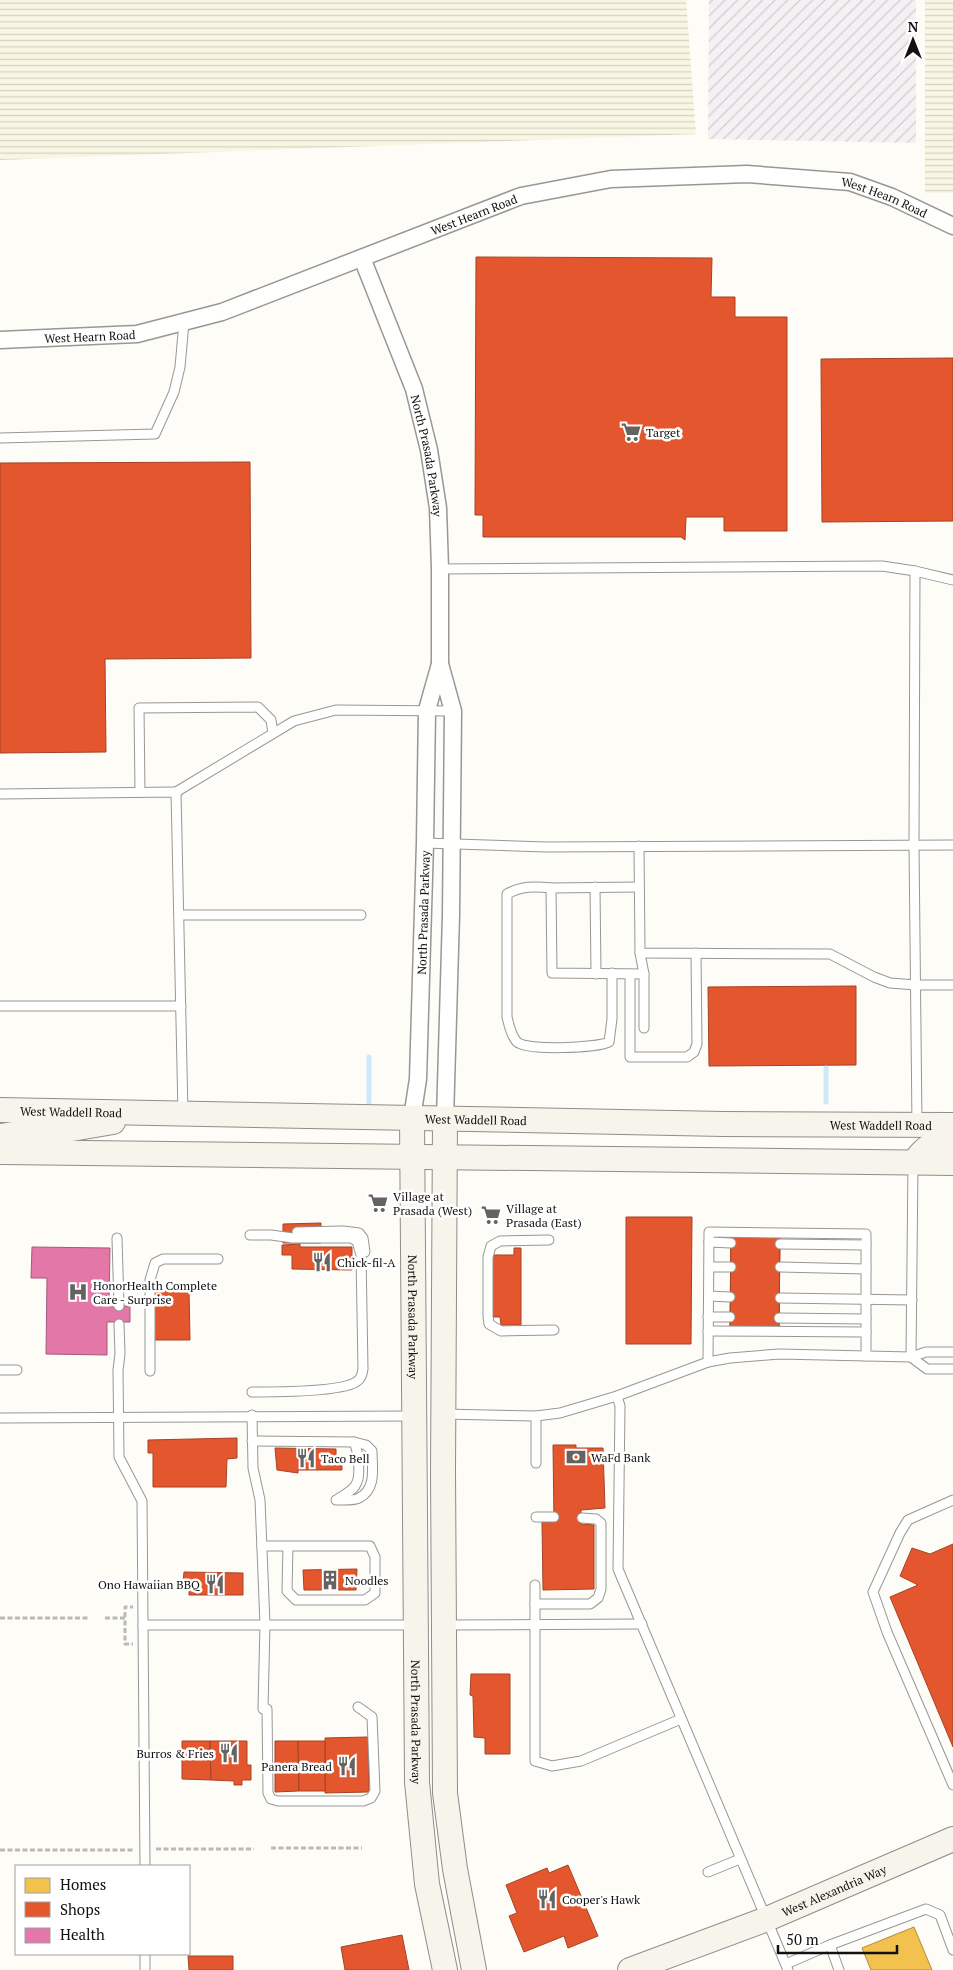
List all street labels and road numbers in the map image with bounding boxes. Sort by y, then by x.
street label: West Hearn Road [841,174,930,220]
street label: West Hearn Road [428,191,519,238]
street label: West Hearn Road [44,327,136,346]
street label: North Prasada Parkway [408,393,446,518]
street label: North Prasada Parkway [414,849,432,975]
street label: West Waddell Road [20,1103,122,1120]
street label: West Waddell Road [425,1111,527,1128]
street label: West Waddell Road [830,1117,932,1132]
street label: North Prasada Parkway [406,1255,421,1380]
street label: North Prasada Parkway [409,1660,425,1785]
street label: West Alexandria Way [779,1861,889,1919]

